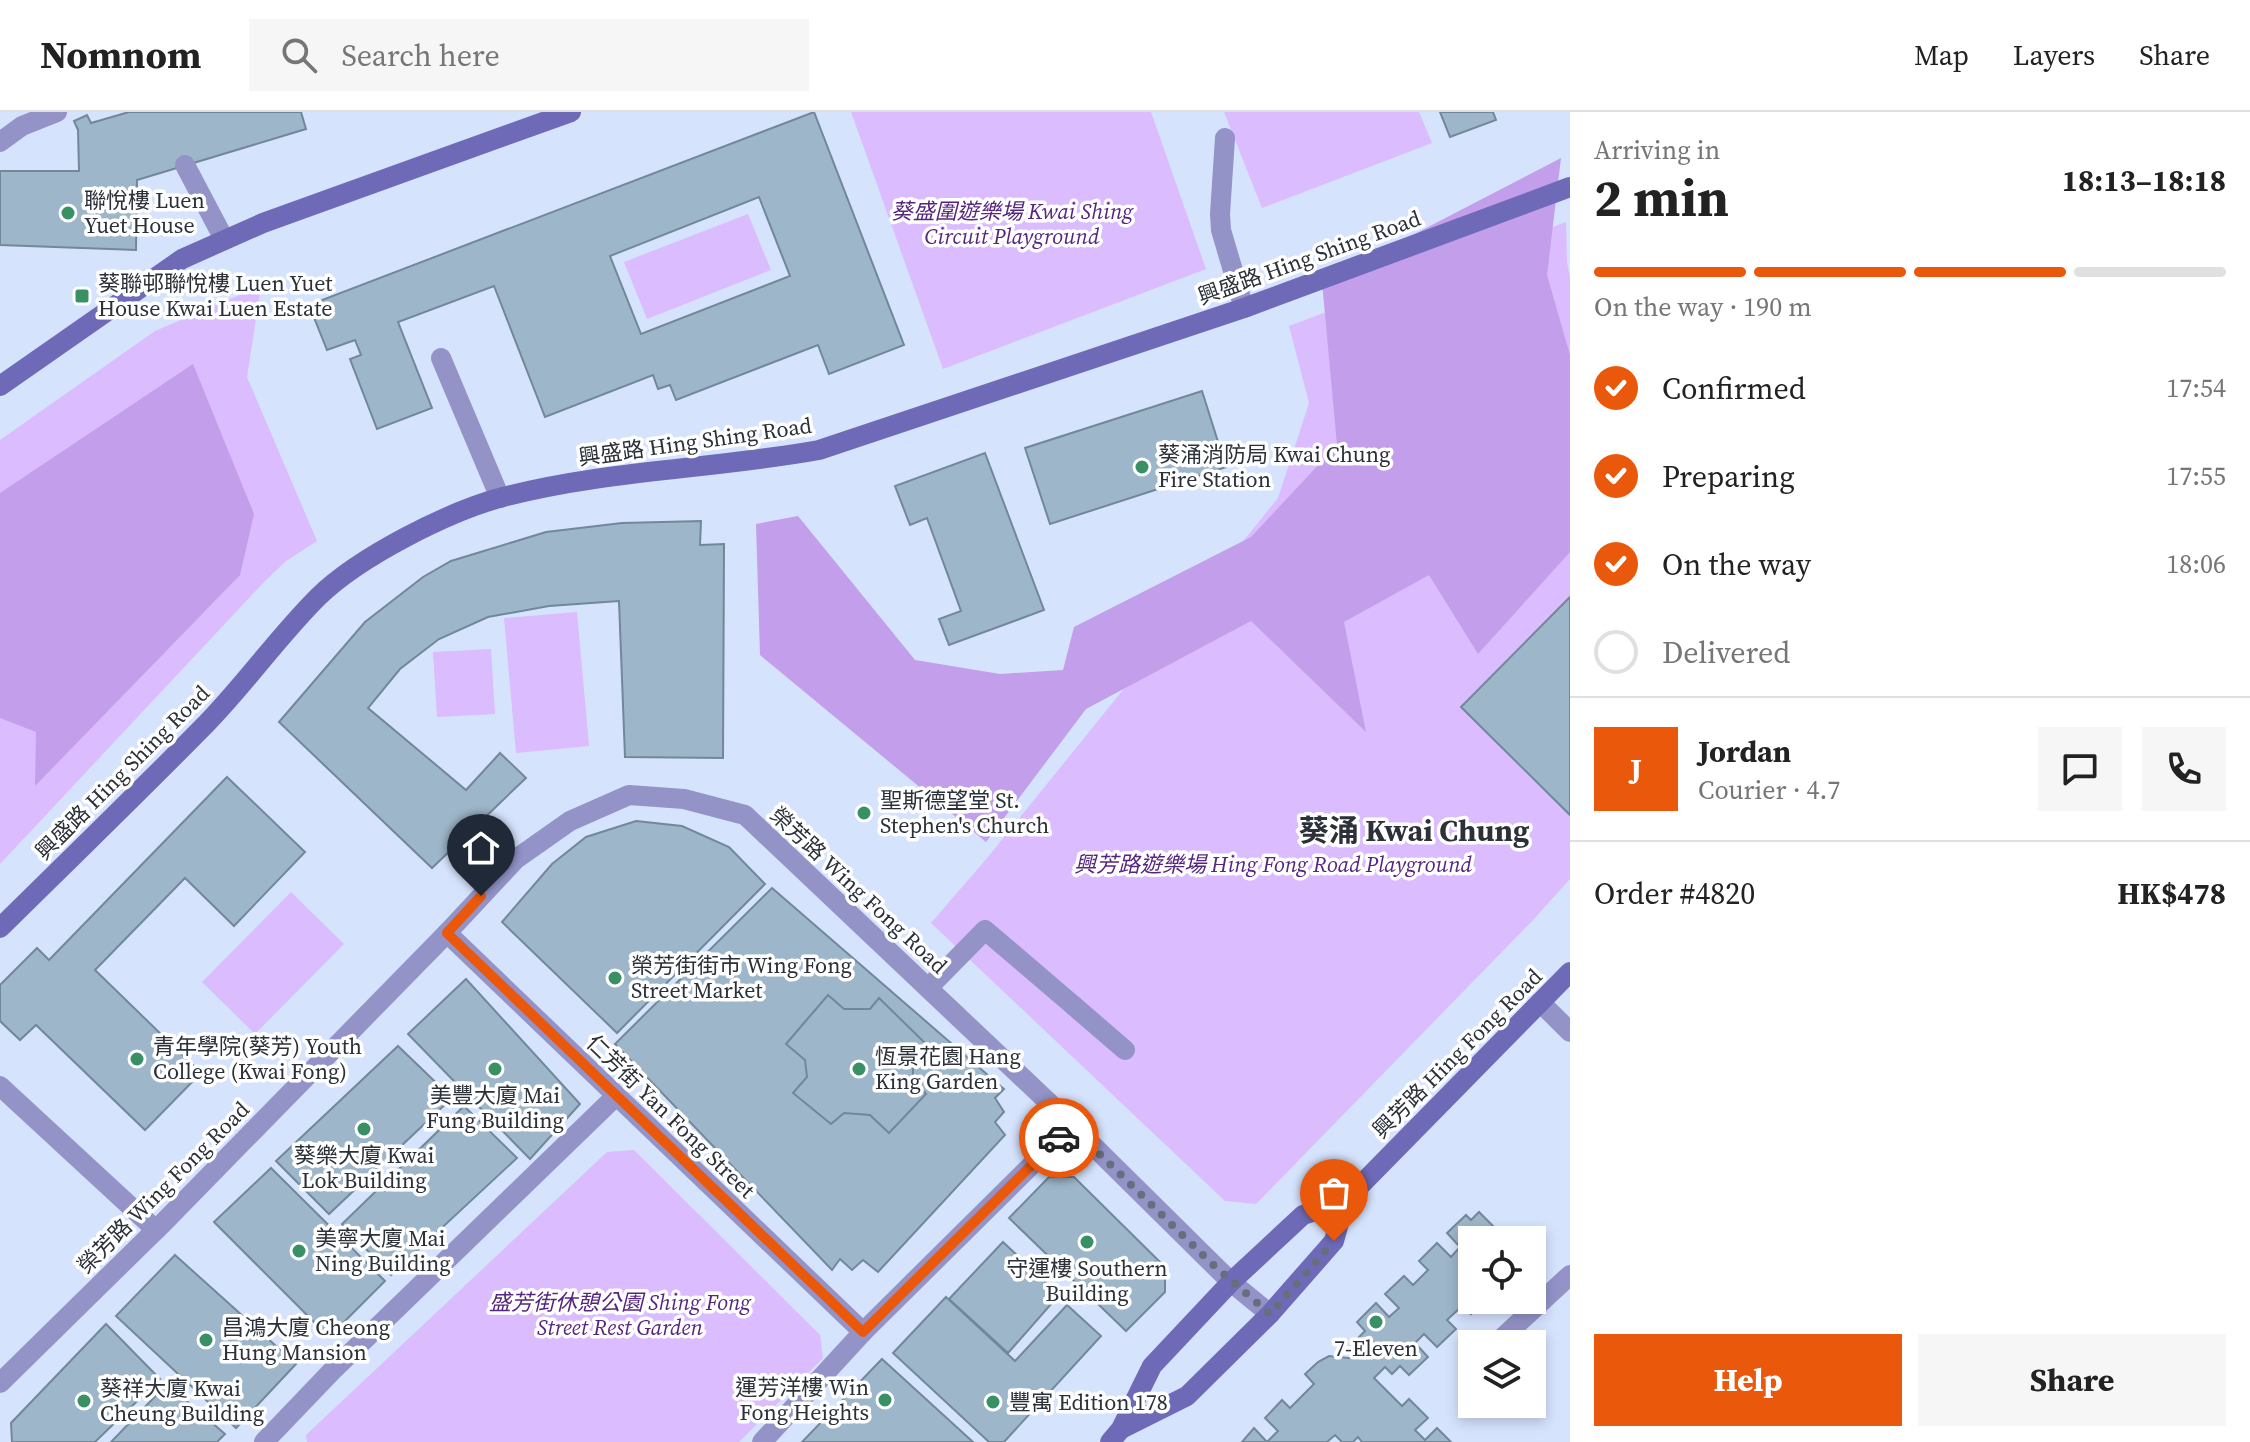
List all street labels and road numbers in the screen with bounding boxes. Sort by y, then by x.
street label: 興盛路 Hing Shing Road [1193,202,1425,311]
street label: 興盛路 Hing Shing Road [576,410,814,472]
street label: 興盛路 Hing Shing Road [28,678,216,866]
street label: 榮芳路 Wing Fong Road [764,800,954,980]
street label: 興芳路 Hing Fong Road [1366,961,1549,1144]
street label: 仁芳街 Yan Fong Street [580,1028,762,1205]
street label: 榮芳路 Wing Fong Road [70,1094,256,1280]

